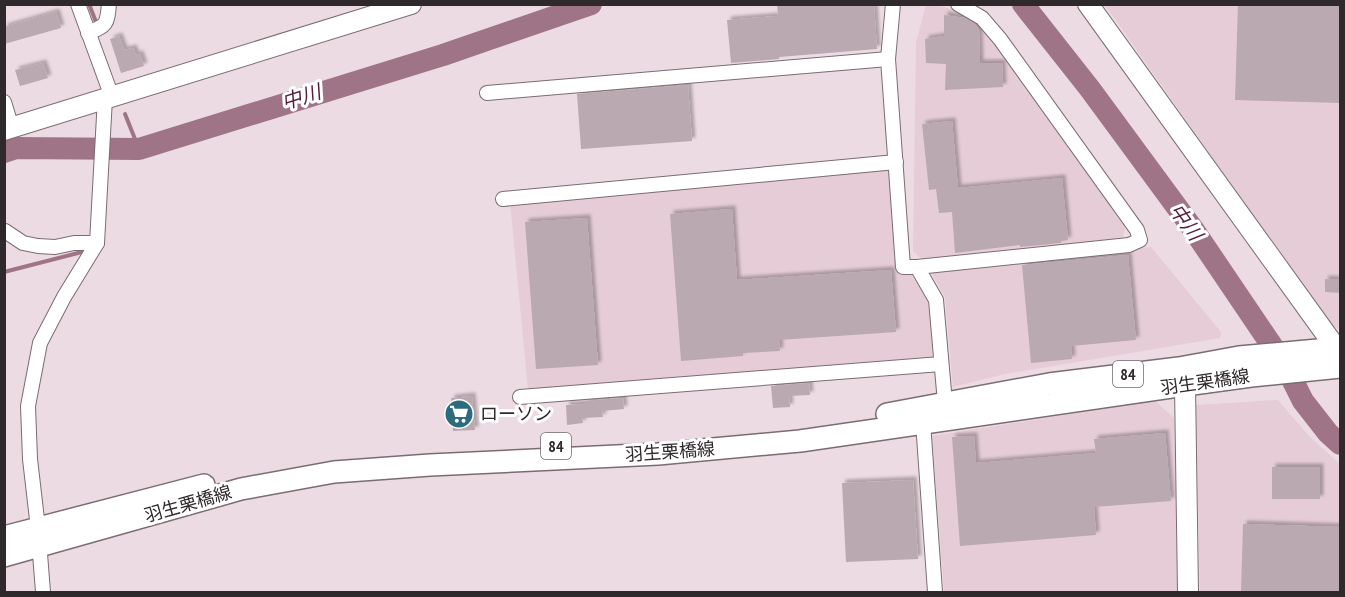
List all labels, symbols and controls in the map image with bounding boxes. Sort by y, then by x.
water label: 中川 [278,78,326,116]
water label: 中川 [1164,198,1209,247]
road number: 84 [1113,361,1143,387]
street label: 羽生栗橋線 [1159,364,1251,399]
supermarket icon: ローソン [443,398,475,430]
place label: ローソン [480,402,552,425]
road number: 84 [541,433,571,459]
street label: 羽生栗橋線 [624,437,716,466]
street label: 羽生栗橋線 [141,480,234,527]

